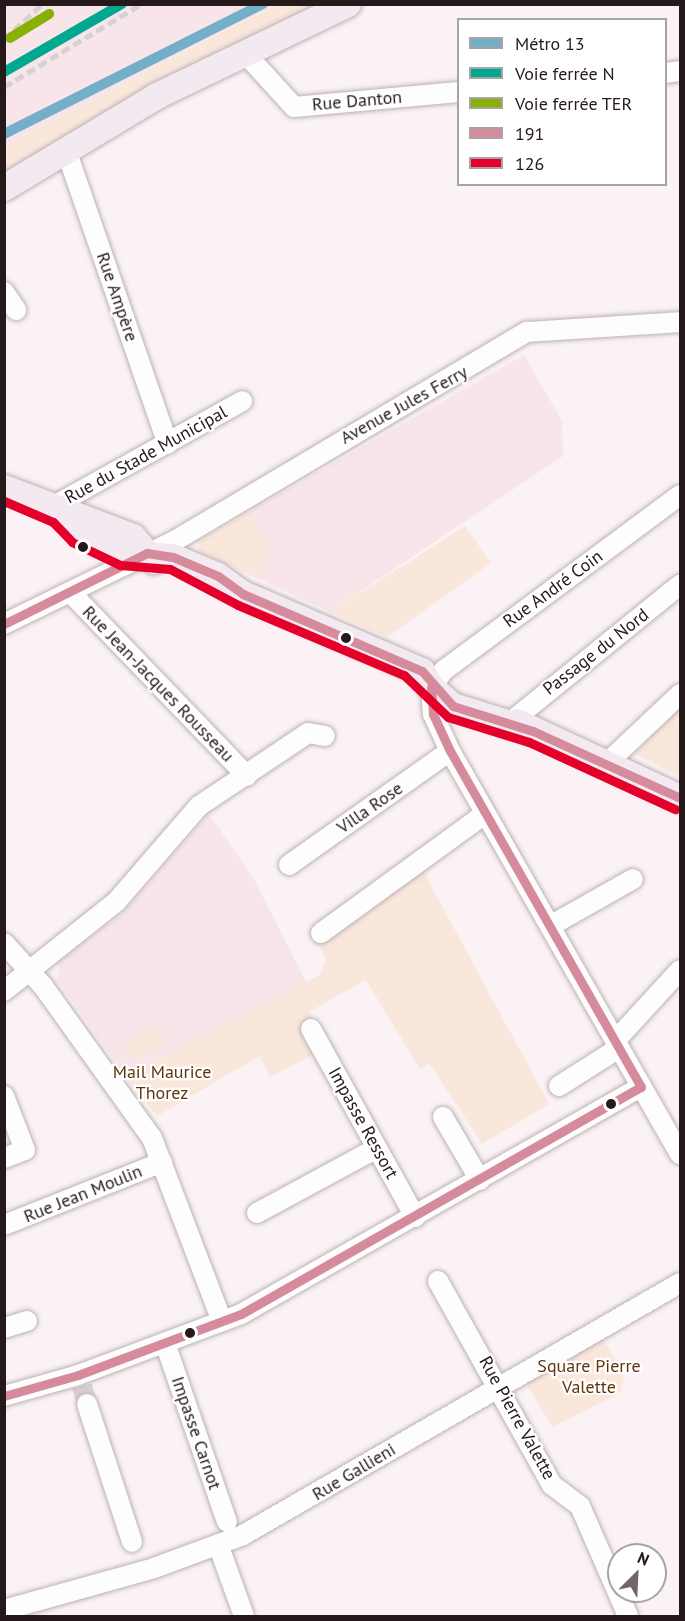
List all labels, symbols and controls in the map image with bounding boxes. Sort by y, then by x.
legend [457,18,667,186]
text: Métro 13 [515,32,585,55]
text: Voie ferrée N [515,62,615,85]
street label: Rue Danton [311,86,403,116]
text: Voie ferrée TER [515,92,632,115]
text: 191 [515,122,544,145]
text: 126 [515,152,544,175]
street label: Rue Ampère [92,249,142,345]
street label: Avenue Jules Ferry [337,361,471,449]
street label: Rue du Stade Municipal [61,401,231,509]
unlabelled marker [77,541,89,553]
street label: Rue André Coin [499,546,607,632]
street label: Rue Jean-Jacques Rousseau [78,601,238,767]
street label: Passage du Nord [539,604,653,700]
unlabelled marker [340,632,352,644]
street label: Villa Rose [333,777,407,839]
park label: Mail Maurice Thorez [113,1062,211,1104]
street label: Impasse Ressort [323,1063,403,1183]
unlabelled marker [605,1098,617,1110]
street label: Rue Jean Moulin [21,1160,145,1228]
unlabelled marker [184,1327,196,1339]
street label: Rue Pierre Valette [474,1352,560,1484]
park label: Square Pierre Valette [537,1356,641,1398]
street label: Impasse Carnot [167,1374,225,1492]
street label: Rue Gallieni [308,1439,400,1505]
north arrow [607,1543,667,1603]
text: N [635,1547,652,1570]

